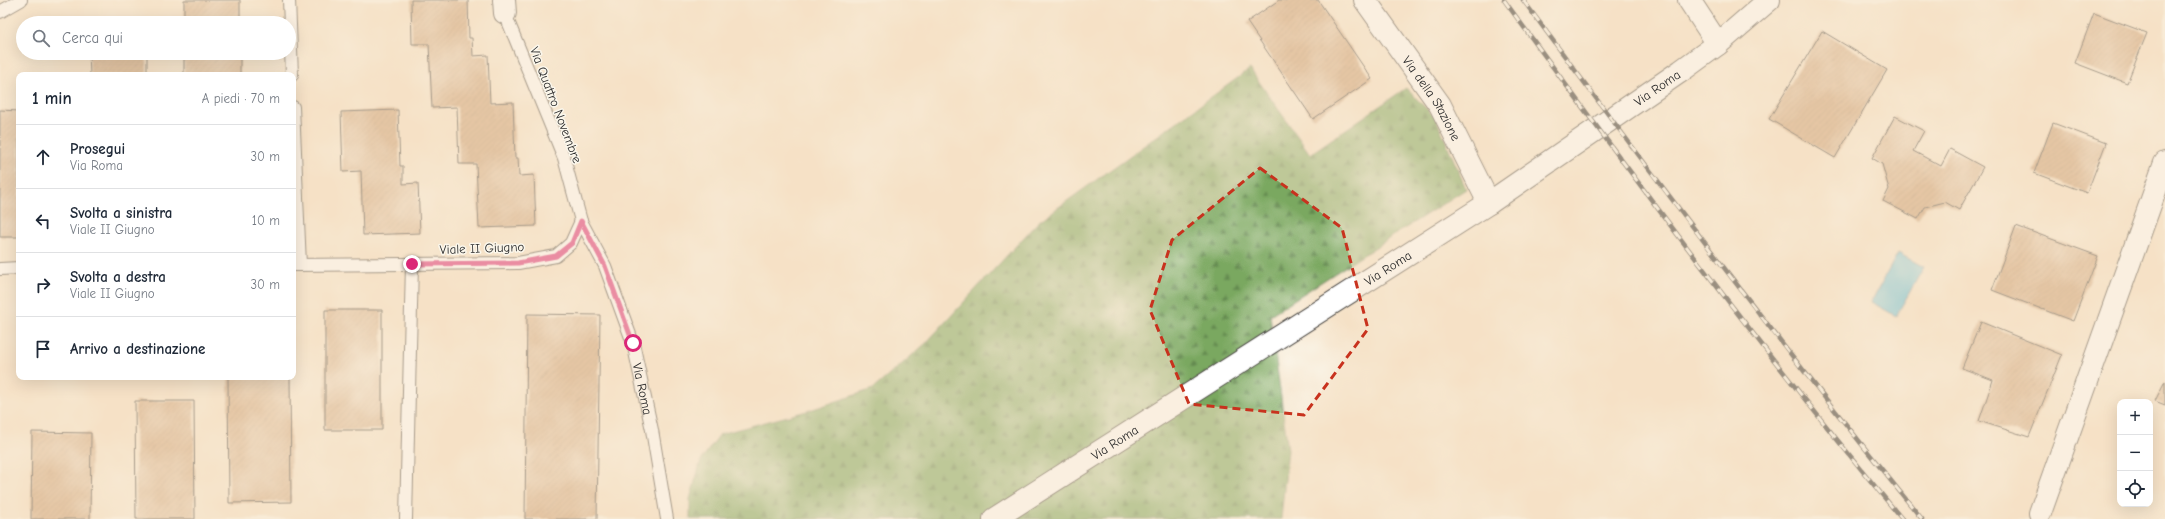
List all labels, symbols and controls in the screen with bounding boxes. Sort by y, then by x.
search box [16,16,296,60]
icon: search [30,27,52,49]
text: Cerca qui [62,29,123,47]
street label: Via Quattro Novembre [527,45,585,166]
street label: Via della Stazione [1400,53,1464,143]
street label: Via Roma [1631,66,1683,109]
text: 1 min [32,89,72,108]
text: A piedi · 70 m [202,91,280,106]
text: Prosegui [70,140,125,158]
icon: ahead [32,146,54,168]
text: 30 m [250,149,280,164]
text: Via Roma [70,158,123,173]
text: Svolta a sinistra [70,204,172,222]
icon: left [32,210,54,232]
text: 10 m [252,213,280,228]
text: Viale II Giugno [70,222,155,237]
street label: Viale II Giugno [439,239,525,257]
street label: Via Roma [1361,247,1414,288]
route end [403,255,421,273]
text: Svolta a destra [70,268,166,286]
icon: right [32,274,54,296]
text: 30 m [250,277,280,292]
text: Viale II Giugno [70,286,155,301]
route start [624,334,642,352]
icon: arrive [32,338,54,360]
text: Arrivo a destinazione [70,340,205,358]
street label: Via Roma [630,361,656,416]
map controls [2117,399,2153,507]
button: + [2117,399,2153,435]
street label: Via Roma [1088,421,1141,463]
button: − [2117,435,2153,471]
button: locate [2117,471,2153,507]

